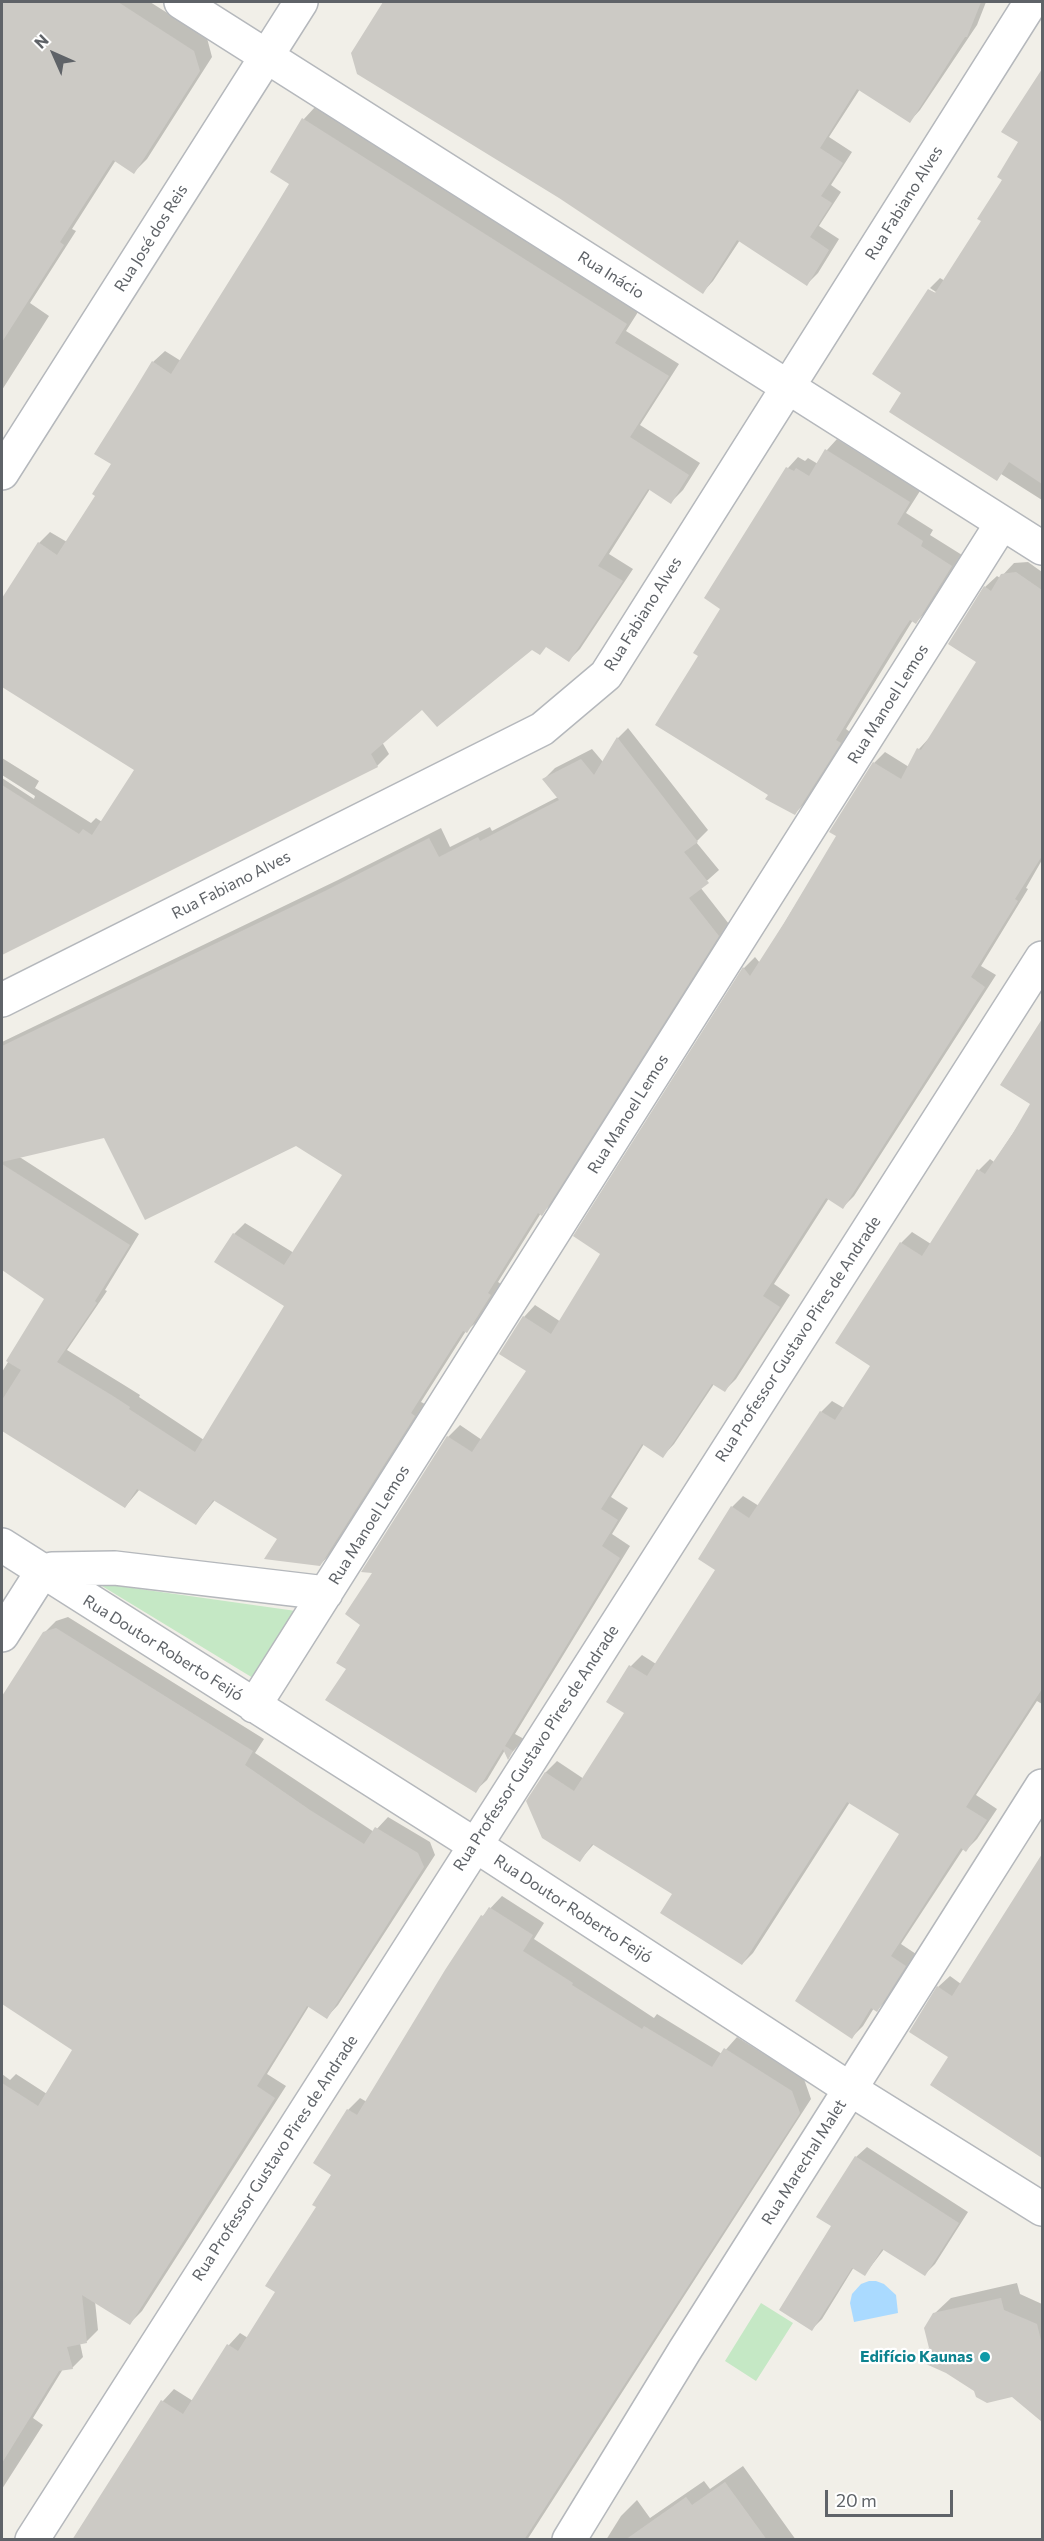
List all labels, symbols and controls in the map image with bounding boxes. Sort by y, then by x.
north arrow [24,24,84,84]
text: N [30,30,52,52]
street label: Rua Fabiano Alves [861,142,947,264]
street label: Rua José dos Reis [110,181,192,295]
street label: Rua Inácio [574,247,648,303]
street label: Rua Fabiano Alves [600,553,686,675]
street label: Rua Manoel Lemos [844,641,932,767]
street label: Rua Fabiano Alves [168,847,294,923]
street label: Rua Manoel Lemos [584,1051,672,1177]
street label: Rua Professor Gustavo Pires de Andrade [711,1212,885,1466]
street label: Rua Manoel Lemos [325,1462,413,1588]
street label: Rua Doutor Roberto Feijó [80,1591,246,1705]
street label: Rua Professor Gustavo Pires de Andrade [449,1621,623,1875]
street label: Rua Doutor Roberto Feijó [490,1851,656,1967]
street label: Rua Professor Gustavo Pires de Andrade [188,2031,362,2285]
street label: Rua Marechal Malet [758,2096,850,2228]
place label: Edifício Kaunas [860,2347,973,2367]
marker: Edifício Kaunas [978,2350,992,2364]
scale bar [828,2478,956,2516]
text: 20 m [836,2489,877,2511]

